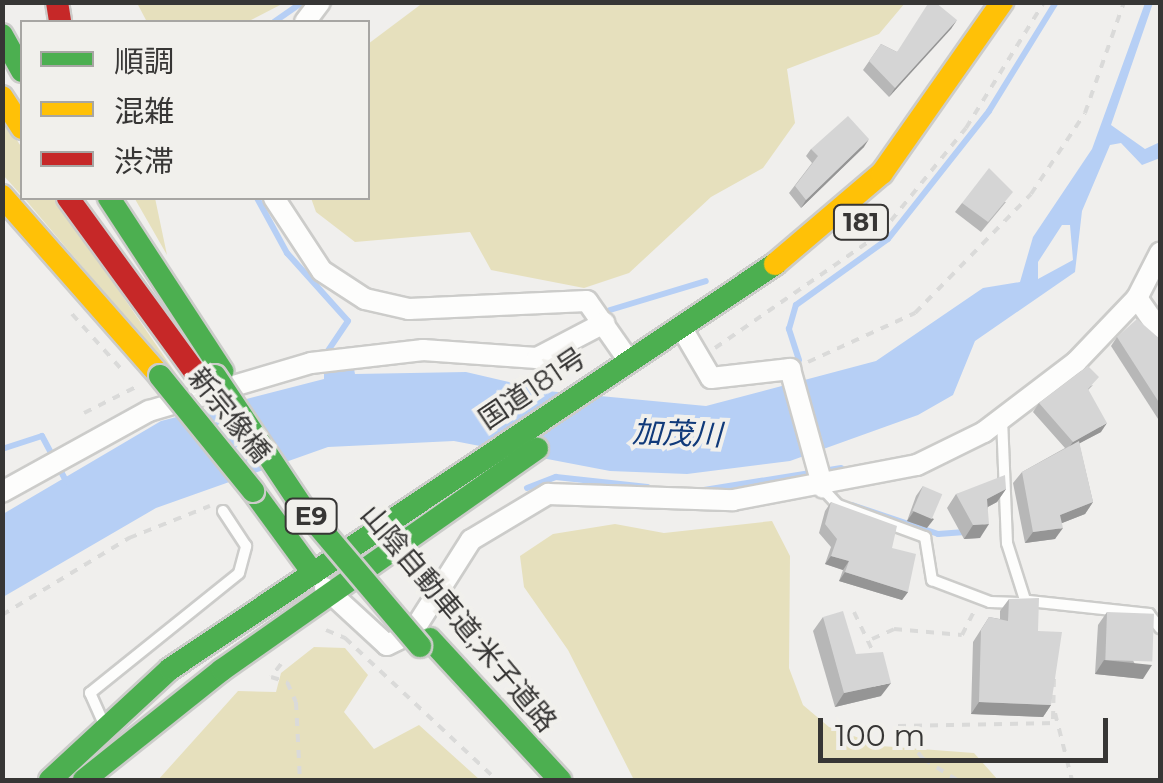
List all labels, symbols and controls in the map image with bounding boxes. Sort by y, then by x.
legend [20,20,370,200]
text: 順調 [114,43,174,80]
text: 混雑 [114,93,174,130]
text: 渋滞 [114,143,174,180]
road number: 181 [831,202,891,242]
street label: 国道181号 [472,340,592,436]
street label: 新宗像橋 [182,361,278,469]
water label: 加茂川 [631,414,723,454]
road number: E9 [284,496,338,536]
street label: 山陰自動車道;米子道路 [354,498,564,738]
scale bar [823,698,1113,760]
text: 100 m [835,717,925,754]

